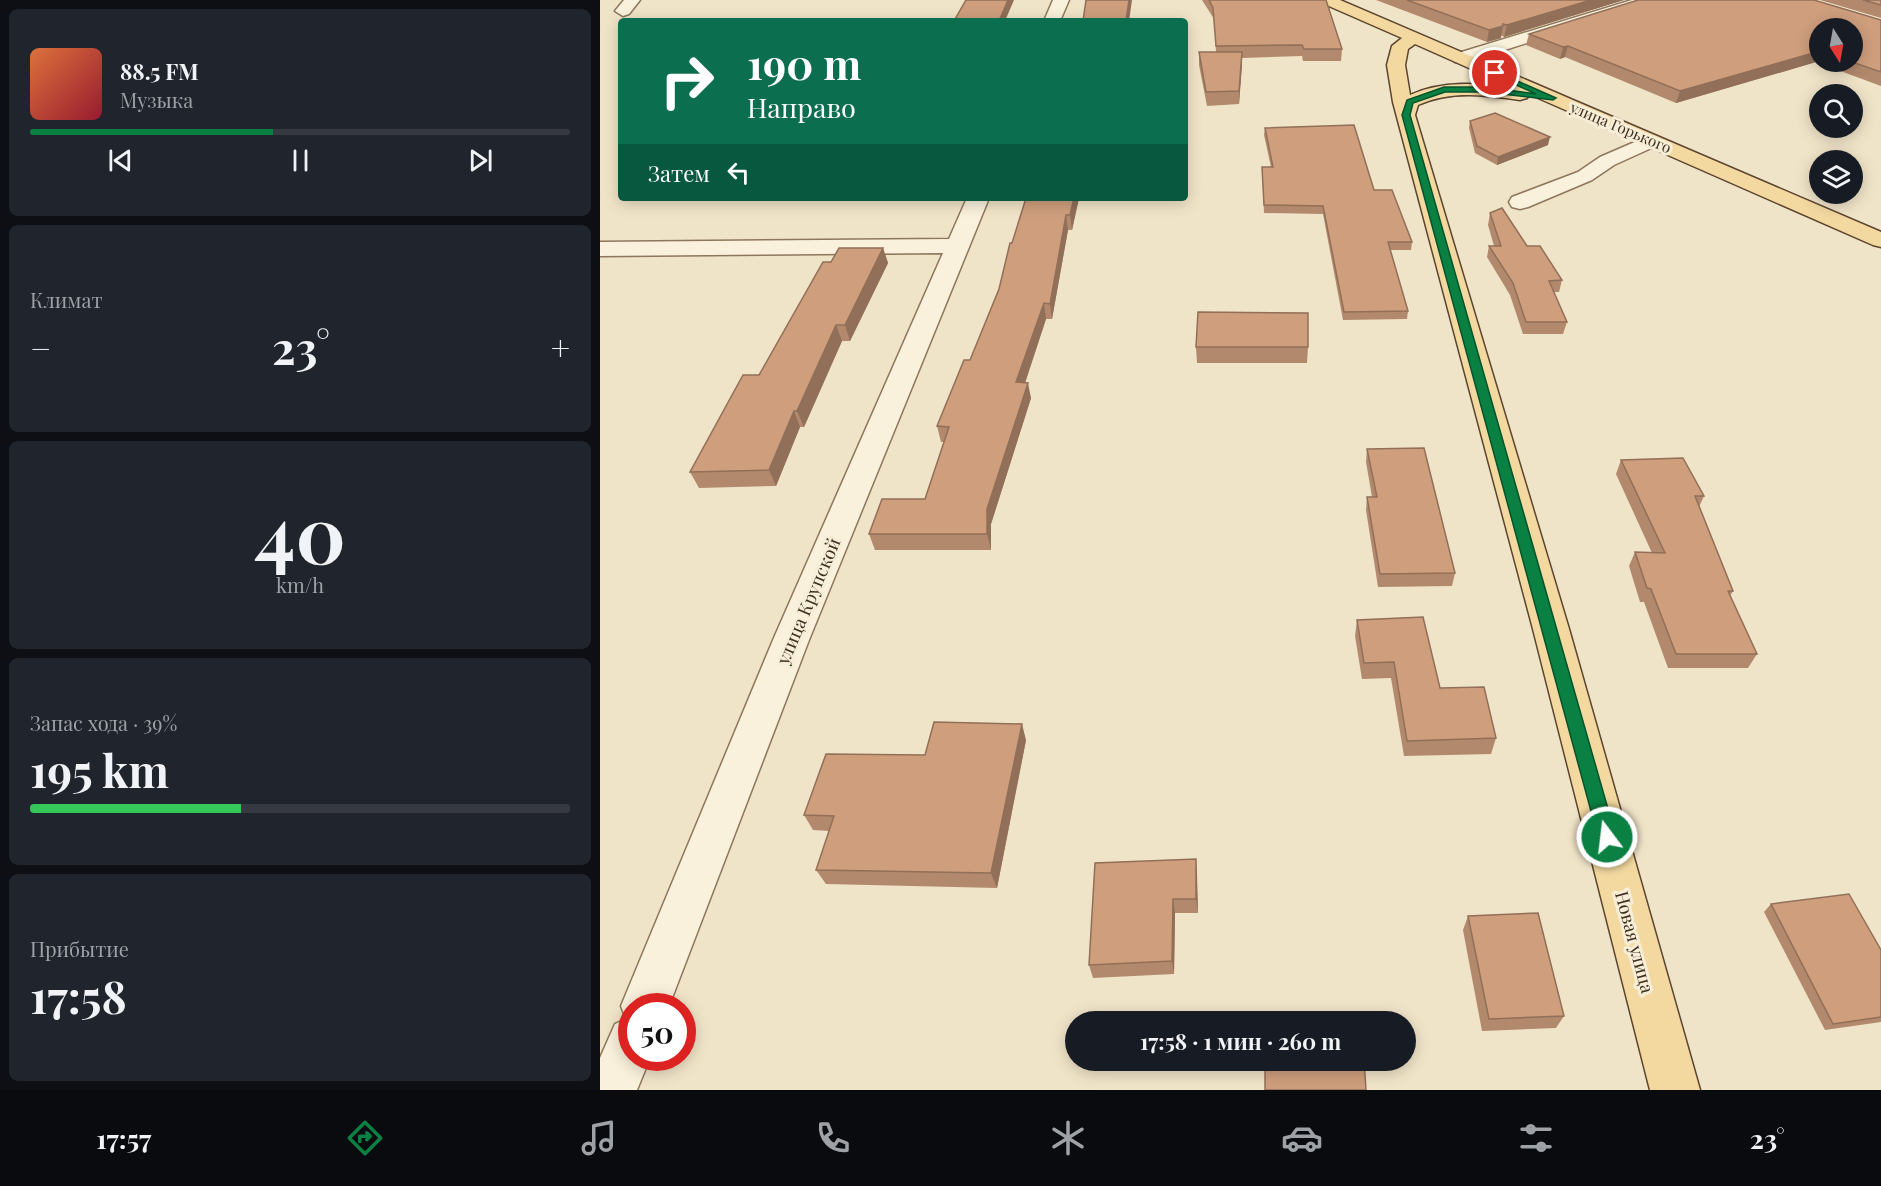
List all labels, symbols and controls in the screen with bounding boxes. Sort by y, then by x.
north arrow [1809,18,1863,72]
map controls [1809,18,1863,204]
text: 190 m [747,35,861,91]
icon: right [648,42,726,120]
pin [1469,47,1520,98]
text: 88.5 FM [120,56,199,86]
icon: arrive [1478,56,1511,89]
button: search [1809,84,1863,138]
text: Музыка [120,86,193,113]
text: Направо [747,89,856,125]
street label: улица Горького [1566,96,1675,157]
icon: previous [104,144,137,177]
icon: pause [284,144,317,177]
icon: next [464,144,497,177]
button: layers [1809,150,1863,204]
icon: left [722,156,755,189]
text: Затем [648,158,710,188]
text: Климат [30,286,103,313]
text: 23° [272,316,330,376]
text: − [30,325,51,369]
text: + [551,325,570,369]
text: 40 [254,480,346,584]
street label: улица Крупской [770,534,845,669]
text: km/h [276,571,324,598]
text: Запас хода · 39% [30,709,177,736]
text: 195 km [30,739,169,799]
position arrow [1575,805,1639,869]
street label: Новая улица [1610,888,1660,996]
text: Прибытие [30,935,129,962]
text: 17:58 [30,965,127,1025]
speed limit sign: 50 [618,993,696,1071]
text: 17:58 · 1 мин · 260 m [1140,1026,1341,1056]
icon: directions [344,1117,386,1159]
icon: music [578,1117,620,1159]
icon: phone [812,1117,854,1159]
icon: climate [1047,1117,1089,1159]
icon: car [1281,1117,1323,1159]
icon: filters [1515,1117,1557,1159]
text: 17:57 [96,1120,151,1156]
text: 23° [1750,1120,1785,1156]

